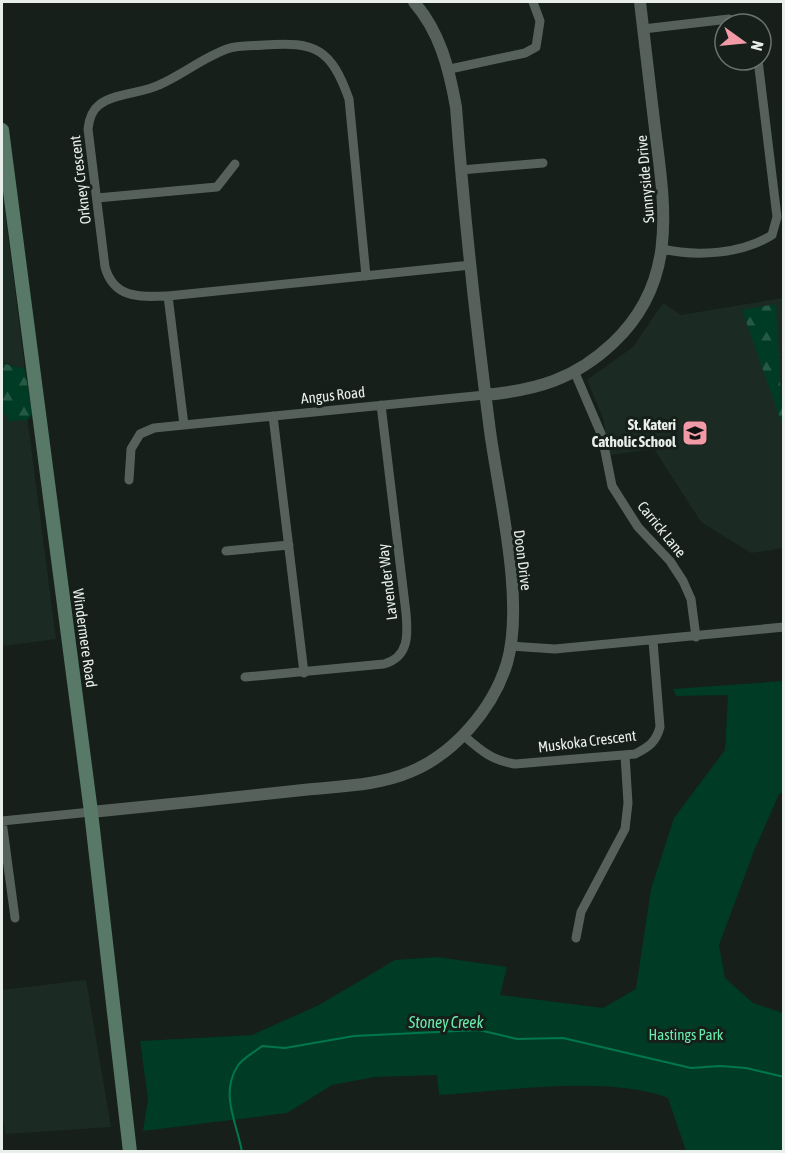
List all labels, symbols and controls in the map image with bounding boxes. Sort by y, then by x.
north arrow [713,12,773,72]
text: N [748,39,767,53]
street label: Sunnyside Drive [633,134,657,224]
street label: Orkney Crescent [66,135,94,225]
street label: Angus Road [300,383,366,407]
place label: St. Kateri Catholic School [591,416,677,450]
school or university icon: St. Kateri Catholic School [680,418,710,448]
street label: Carrick Lane [634,498,690,561]
street label: Doon Drive [511,529,535,591]
street label: Lavender Way [374,543,400,621]
street label: Windermere Road [70,588,100,688]
street label: Muskoka Crescent [537,727,637,755]
water label: Stoney Creek [407,1013,484,1032]
park label: Hastings Park [649,1026,724,1043]

